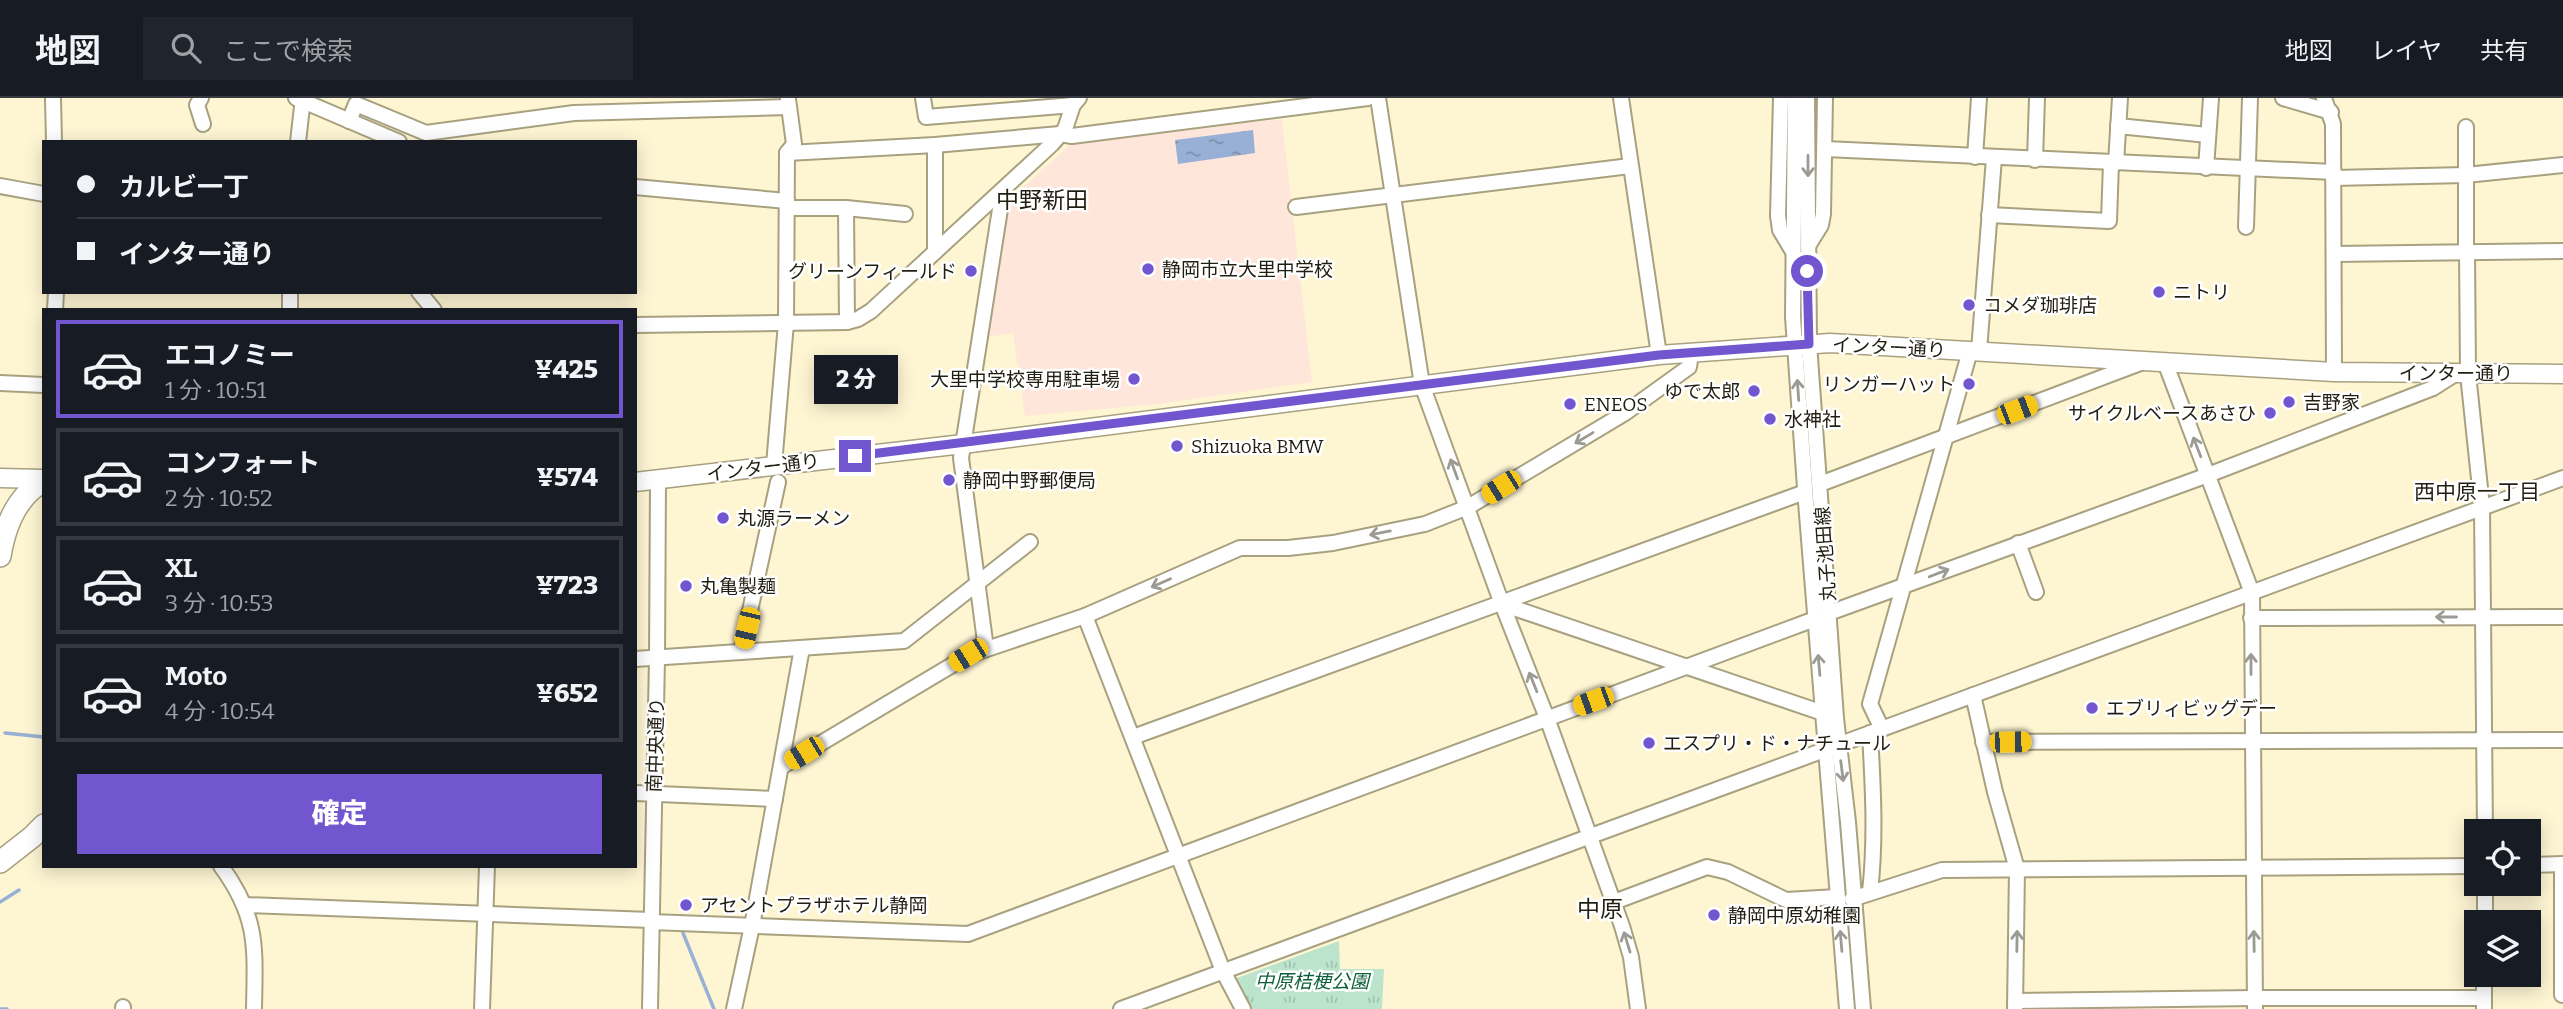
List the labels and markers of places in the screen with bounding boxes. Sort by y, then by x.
place label: 静岡市立大里中学校 [1162,258,1333,281]
place label: グリーンフィールド [788,260,957,283]
marker: 静岡市立大里中学校 [1140,261,1156,277]
marker: グリーンフィールド [963,263,979,279]
place label: ニトリ [2173,281,2230,304]
marker: ニトリ [2151,284,2167,300]
place label: コメダ珈琲店 [1983,294,2097,317]
marker: コメダ珈琲店 [1961,297,1977,313]
place label: 大里中学校専用駐車場 [930,368,1120,391]
marker: 大里中学校専用駐車場 [1126,371,1142,387]
place label: リンガーハット [1822,373,1955,396]
marker: リンガーハット [1961,376,1977,392]
place label: ゆで太郎 [1664,380,1740,403]
marker: ゆで太郎 [1746,383,1762,399]
place label: 吉野家 [2303,391,2360,414]
place label: ENEOS [1584,393,1648,416]
marker: 吉野家 [2281,394,2297,410]
marker: ENEOS [1562,396,1578,412]
place label: サイクルベースあさひ [2068,402,2256,425]
marker: サイクルベースあさひ [2262,405,2278,421]
place label: 水神社 [1784,408,1841,431]
marker: 水神社 [1762,411,1778,427]
place label: Shizuoka BMW [1191,435,1324,458]
marker: Shizuoka BMW [1169,438,1185,454]
place label: 静岡中野郵便局 [963,469,1096,492]
marker: 静岡中野郵便局 [941,472,957,488]
place label: 丸源ラーメン [737,507,850,530]
marker: 丸源ラーメン [715,510,731,526]
place label: 丸亀製麺 [700,575,776,598]
marker: 丸亀製麺 [678,578,694,594]
place label: エブリィビッグデー [2106,697,2277,720]
marker: エブリィビッグデー [2084,700,2100,716]
place label: エスプリ・ド・ナチュール [1663,732,1891,755]
marker: エスプリ・ド・ナチュール [1641,735,1657,751]
place label: アセントプラザホテル静岡 [700,894,928,917]
marker: アセントプラザホテル静岡 [678,897,694,913]
place label: 静岡中原幼稚園 [1728,904,1861,927]
marker: 静岡中原幼稚園 [1706,907,1722,923]

